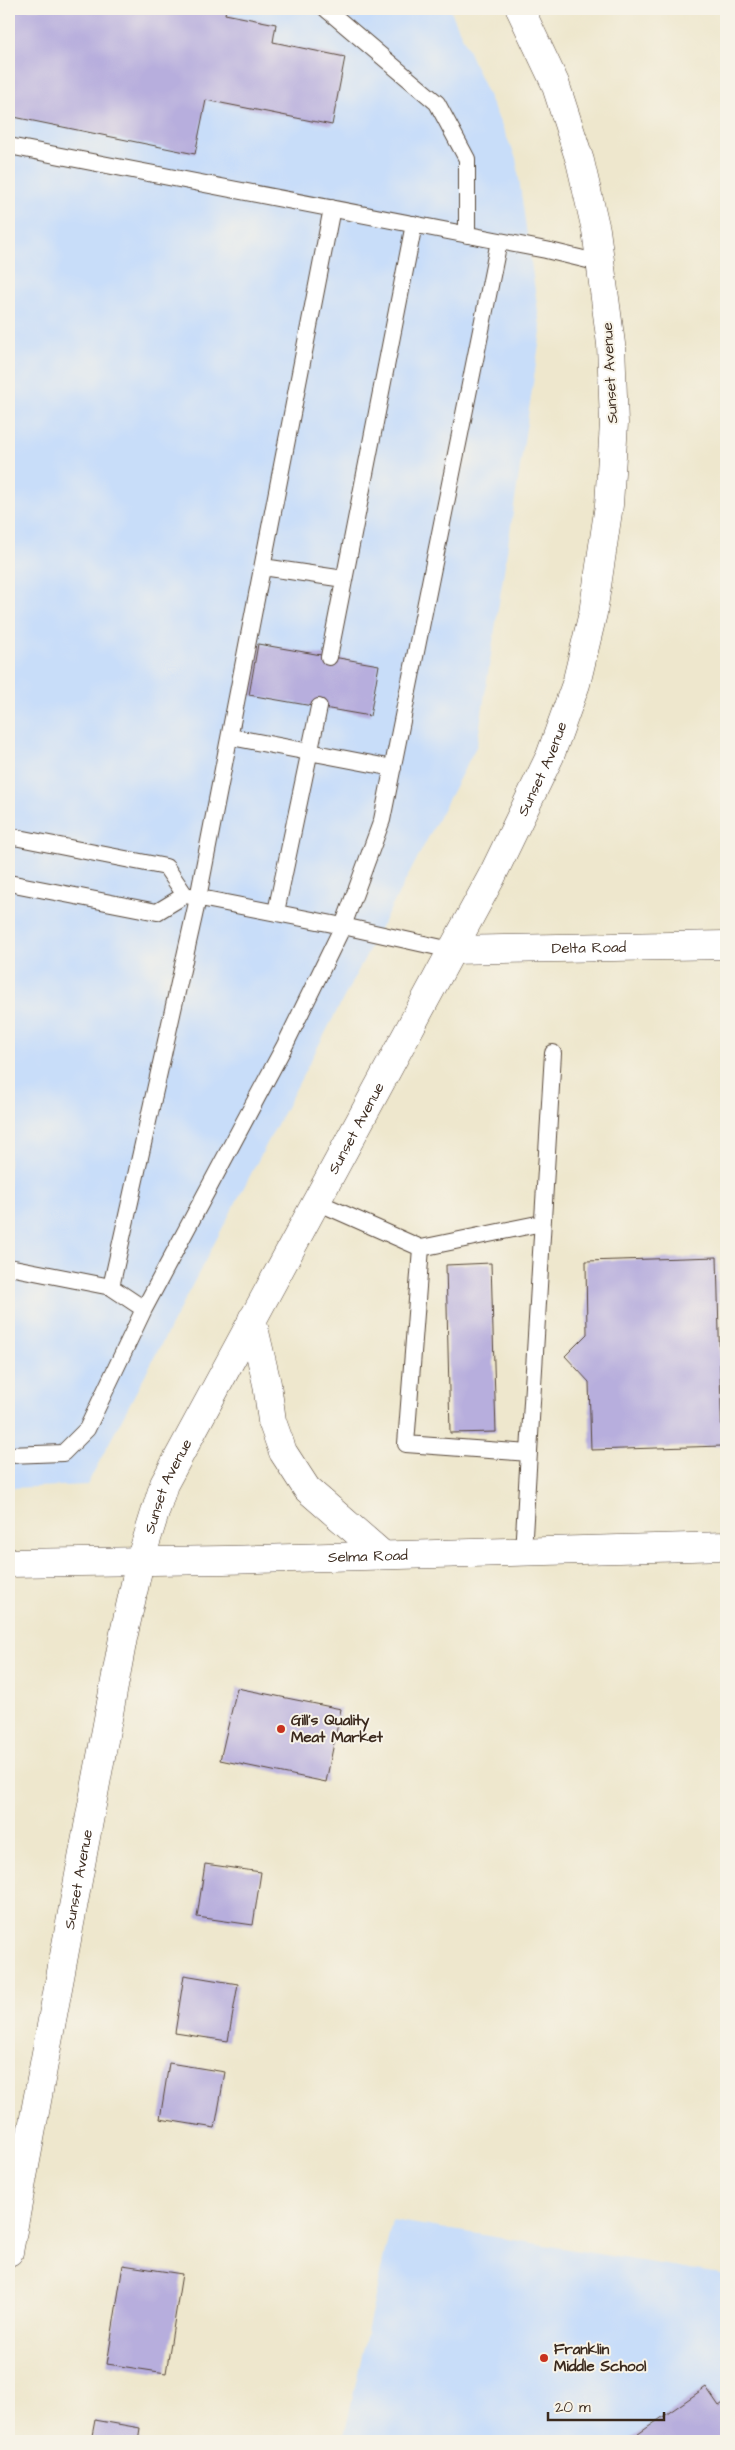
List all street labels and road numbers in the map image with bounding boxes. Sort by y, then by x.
street label: Sunset Avenue [597,322,623,424]
street label: Sunset Avenue [512,719,572,819]
street label: Delta Road [552,936,627,959]
street label: Sunset Avenue [323,1079,389,1178]
street label: Sunset Avenue [139,1435,197,1536]
street label: Selma Road [328,1544,408,1568]
street label: Sunset Avenue [59,1828,98,1931]

